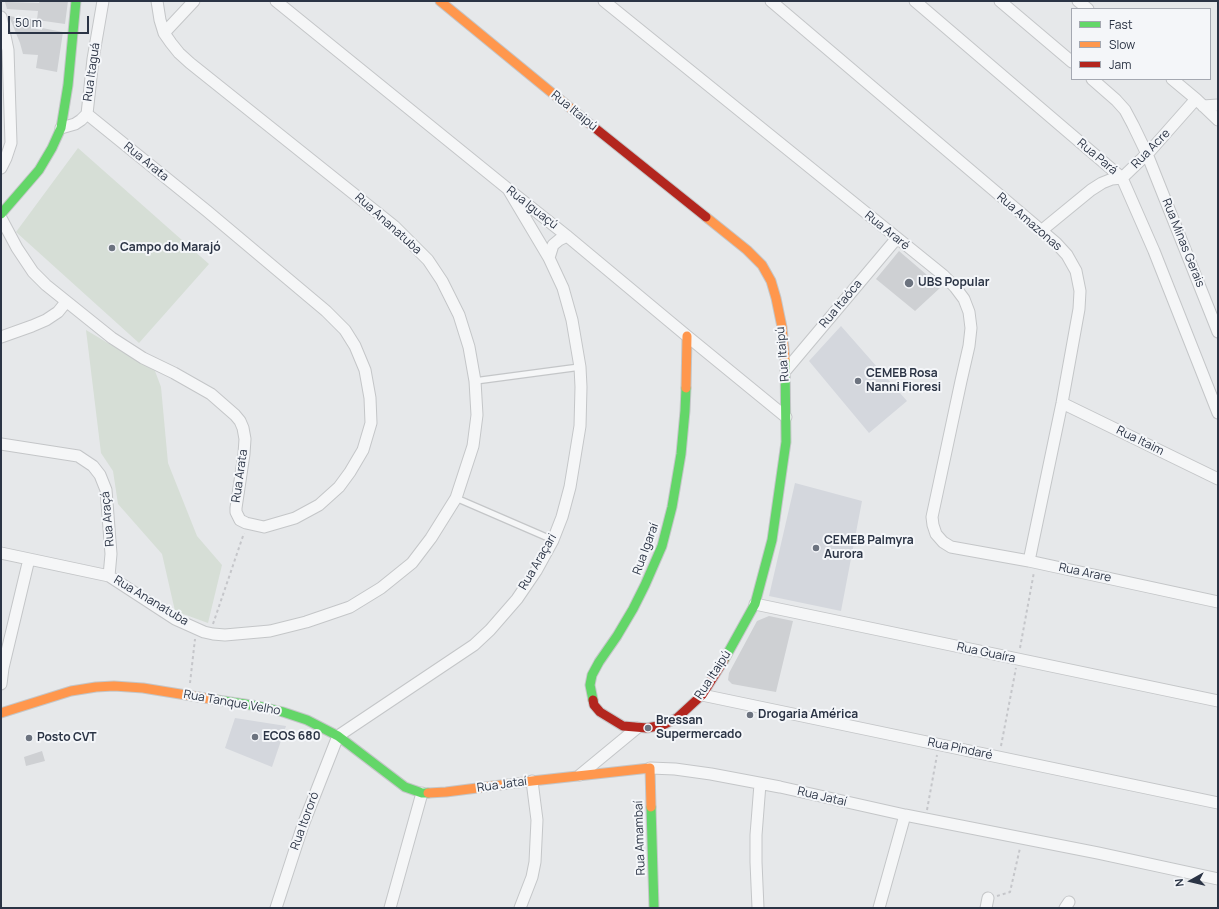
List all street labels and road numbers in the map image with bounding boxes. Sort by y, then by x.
street label: Rua Itaguá [81,42,103,102]
street label: Rua Itaipú [548,88,600,134]
street label: Rua Acre [1129,126,1173,172]
street label: Rua Pará [1074,136,1120,178]
street label: Rua Arata [121,140,171,184]
street label: Rua Iguaçú [503,183,561,233]
street label: Rua Ananatuba [352,190,424,258]
street label: Rua Amazonas [994,190,1064,254]
street label: Rua Minas Gerais [1159,197,1207,289]
street label: Rua Araré [862,209,912,253]
street label: Rua Itaóca [817,277,865,331]
street label: Rua Itaipú [773,326,793,382]
street label: Rua Itaim [1114,423,1166,459]
street label: Rua Arata [229,448,251,504]
street label: Rua Araçá [98,491,118,547]
street label: Rua Igaraí [630,521,662,577]
street label: Rua Araçari [516,531,560,593]
street label: Rua Arare [1057,560,1113,586]
street label: Rua Ananatuba [111,573,191,629]
street label: Rua Guaíra [955,640,1017,666]
street label: Rua Itaipú [692,648,734,702]
street label: Rua Tanque Velho [182,687,282,719]
street label: Rua Pindaré [926,735,994,763]
street label: Rua Jataí [476,774,528,796]
street label: Rua Jataí [796,784,848,810]
street label: Rua Itororó [288,790,322,852]
street label: Rua Amambaí [631,800,649,876]

